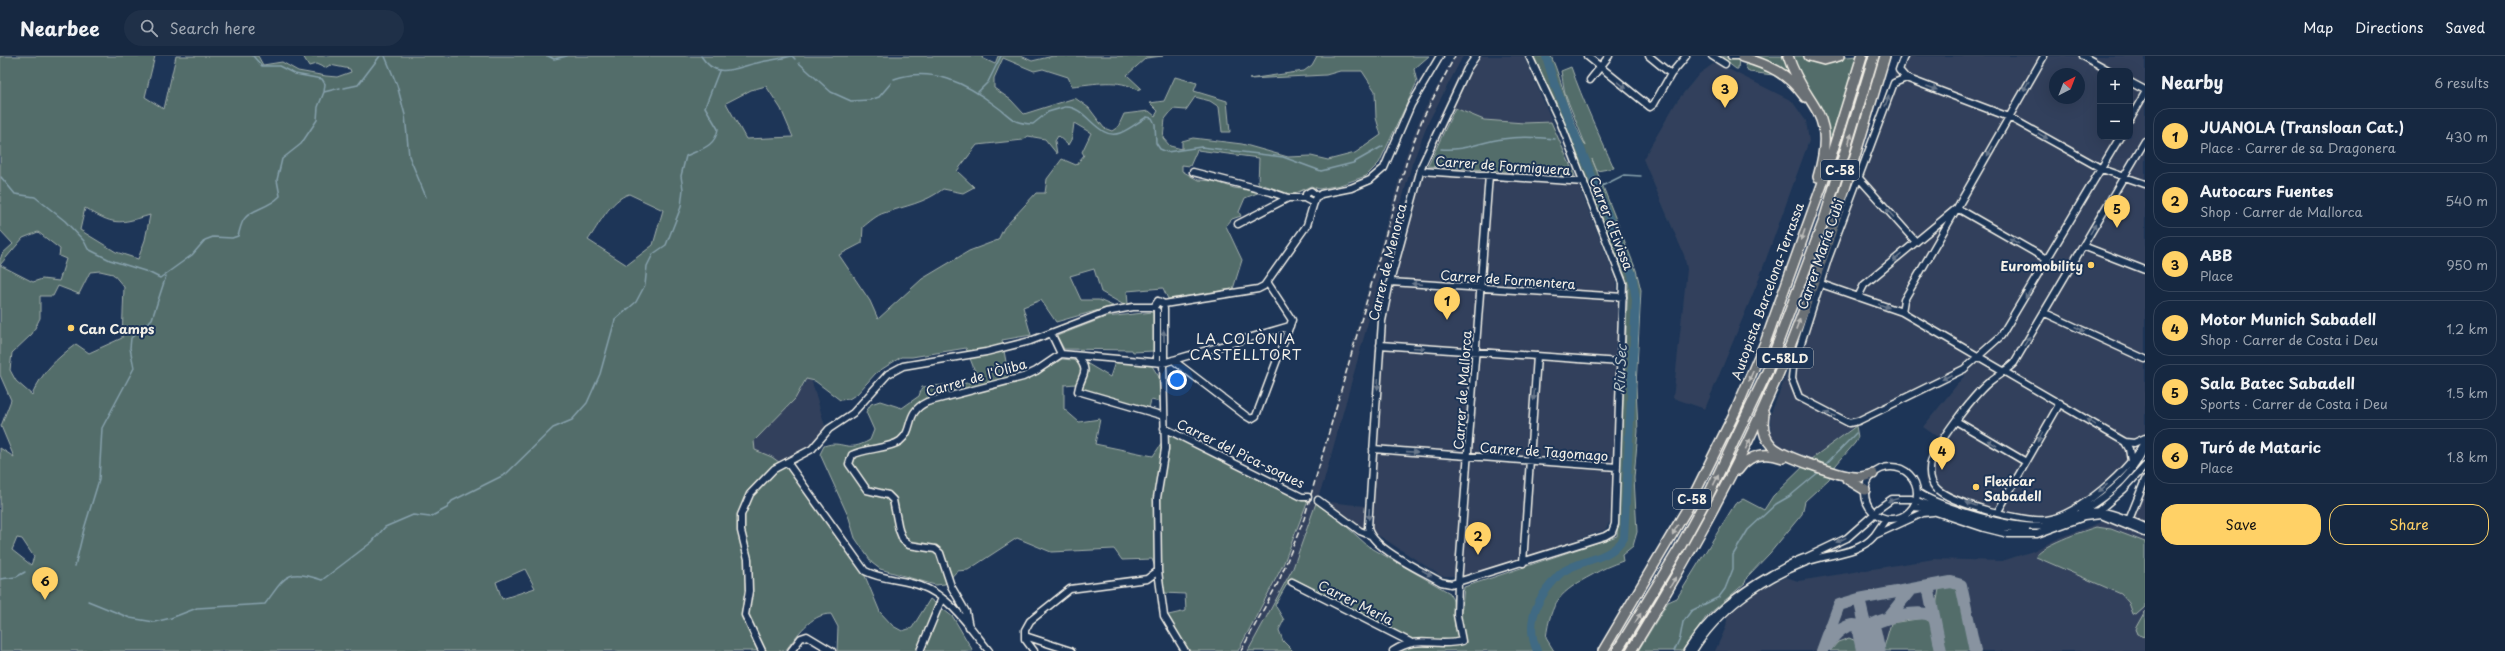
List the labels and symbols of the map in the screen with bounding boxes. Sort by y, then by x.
north arrow [2049,68,2085,104]
pin: 3 [1712,75,1738,108]
one-way arrow [2023,80,2030,92]
one-way arrow [1617,81,1628,89]
one-way arrow [1927,85,1939,91]
one-way arrow [1885,95,1891,107]
one-way arrow [1847,133,1853,145]
one-way arrow [2037,133,2049,140]
one-way arrow [1987,145,1994,157]
street label: Carrer de Formiguera [1435,151,1571,179]
road number: C-58 [1821,160,1859,180]
street label: Carrer d'Eivissa [1585,173,1639,273]
pin: 5 [2104,195,2130,228]
street label: Carrer María Cubi [1792,196,1848,312]
street label: Autopista Barcelona-Terrassa [1726,199,1808,382]
street label: Carrer de Menorca [1363,201,1411,323]
one-way arrow [1886,208,1895,218]
one-way arrow [2089,224,2096,235]
one-way arrow [1799,230,1805,242]
one-way arrow [2008,237,2020,244]
one-way arrow [1892,253,1903,262]
place label: Euromobility [2000,256,2083,275]
marker: Euromobility [2086,260,2096,270]
street label: Carrer de Formentera [1440,265,1576,293]
one-way arrow [1411,280,1423,287]
pin: 1 [1434,287,1460,320]
one-way arrow [2024,288,2031,300]
one-way arrow [1878,303,1890,309]
one-way arrow [1796,317,1802,329]
place label: Can Camps [79,319,154,338]
marker: Can Camps [66,323,76,333]
one-way arrow [2075,326,2086,332]
district label: LA COLÒNIA CASTELLTORT [1190,328,1302,365]
one-way arrow [1161,329,1167,342]
street label: Carrer de Mallorca [1448,329,1476,450]
one-way arrow [2023,336,2031,347]
water label: Riu Sec [1608,343,1632,394]
one-way arrow [1413,344,1425,351]
road number: C-58LD [1757,348,1813,368]
street label: Carrer de l'Òliba [923,353,1029,400]
your location [1167,370,1187,390]
one-way arrow [1748,370,1754,381]
one-way arrow [1941,374,1953,380]
one-way arrow [1374,378,1381,390]
one-way arrow [1531,389,1538,401]
one-way arrow [1824,411,1835,417]
street label: Carrer del Pica-soques [1174,414,1308,492]
one-way arrow [2085,419,2097,426]
one-way arrow [2037,431,2044,443]
street label: Carrer de Tagomago [1479,437,1609,465]
pin: 4 [1929,437,1955,470]
one-way arrow [1745,438,1751,449]
one-way arrow [1987,439,1998,446]
one-way arrow [1406,448,1418,455]
place label: Flexicar Sabadell [1984,471,2042,505]
one-way arrow [1713,475,1719,486]
marker: Flexicar Sabadell [1971,482,1981,492]
one-way arrow [2098,484,2109,493]
road number: C-58 [1673,489,1711,509]
one-way arrow [1887,497,1899,503]
one-way arrow [1964,500,1976,506]
one-way arrow [1366,508,1373,520]
pin: 2 [1465,522,1491,555]
one-way arrow [1672,524,1679,536]
one-way arrow [1836,537,1847,543]
pin: 6 [32,567,58,600]
one-way arrow [1421,570,1433,577]
street label: Carrer Merla [1315,575,1398,629]
one-way arrow [1670,576,1677,588]
one-way arrow [1634,612,1641,624]

